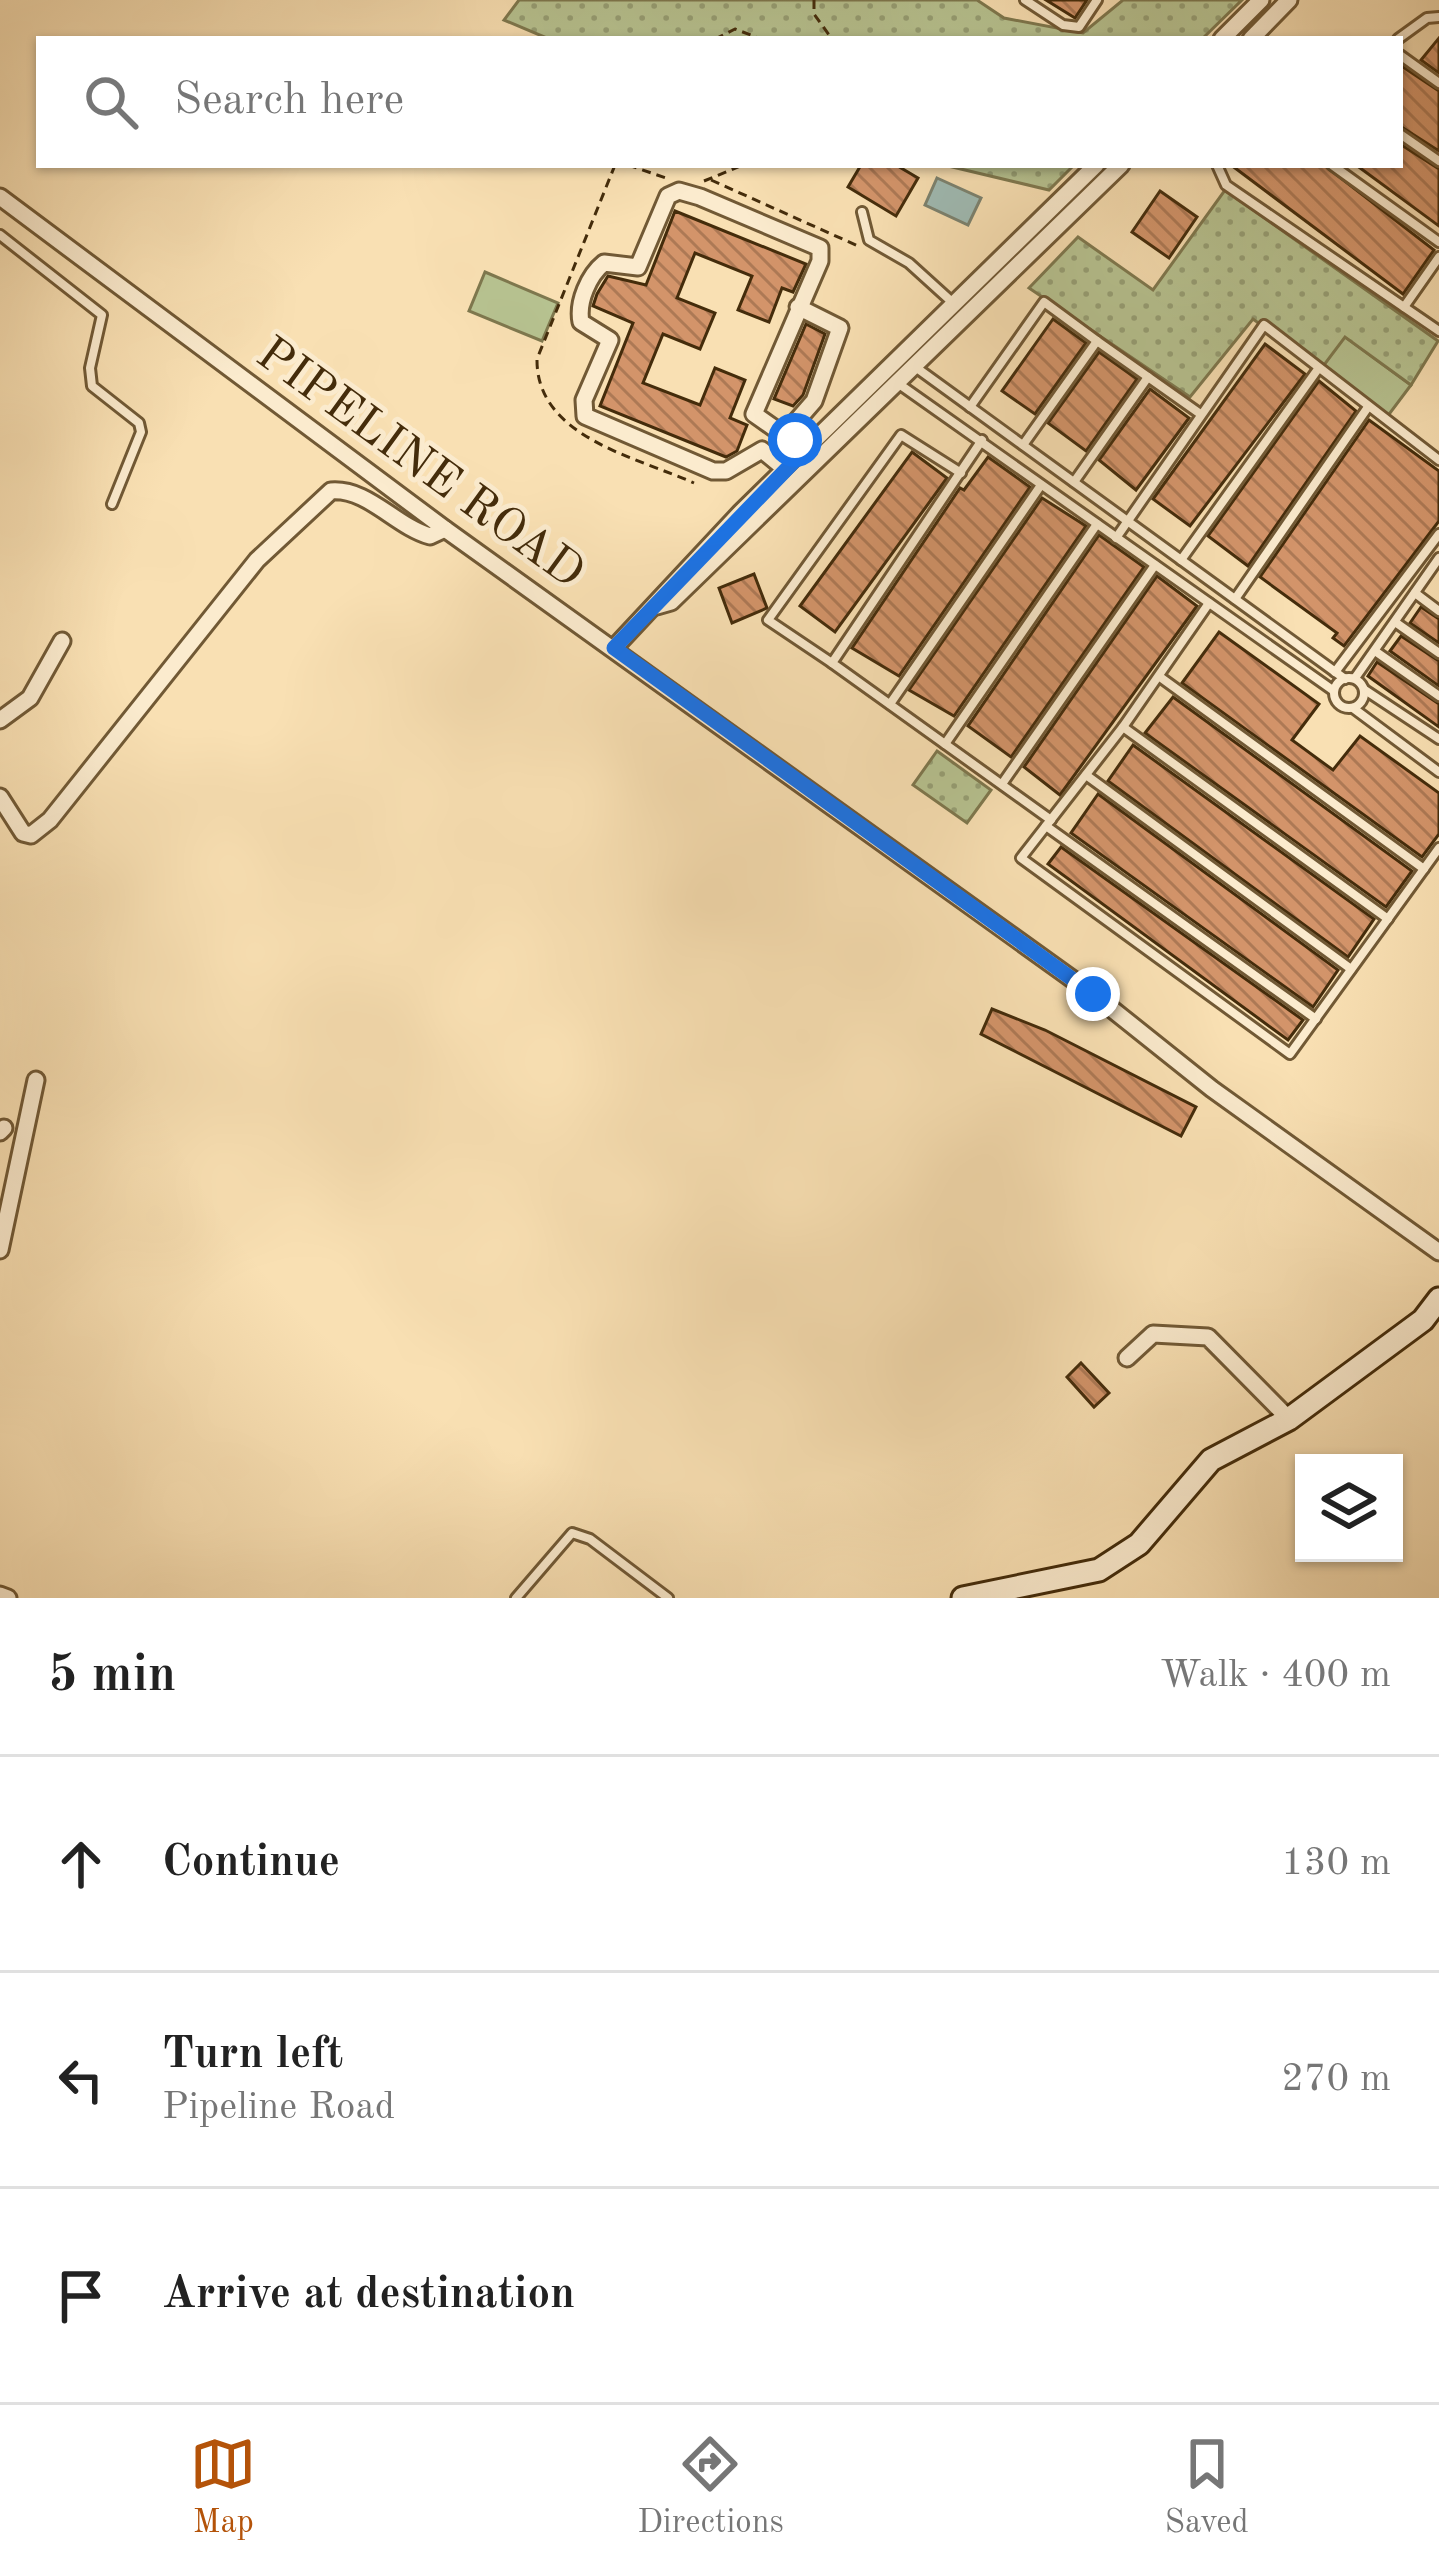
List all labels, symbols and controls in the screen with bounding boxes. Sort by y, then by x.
search box [36,36,1403,168]
icon: search [78,69,144,135]
text: Search here [174,79,404,124]
street label: PIPELINE ROAD [247,330,592,599]
route start [768,413,822,467]
route end [1066,967,1120,1021]
map controls [1295,1454,1403,1562]
button: layers [1295,1454,1403,1562]
text: 5 min [48,1651,176,1702]
text: Walk · 400 m [1160,1656,1391,1695]
icon: ahead [48,1831,114,1897]
text: Continue [162,1841,340,1886]
text: 130 m [1281,1844,1391,1883]
text: Turn left [162,2033,343,2078]
icon: left [48,2047,114,2113]
text: 270 m [1281,2060,1391,2099]
text: Pipeline Road [162,2088,395,2127]
icon: arrive [48,2263,114,2329]
text: Arrive at destination [162,2273,575,2318]
tab: Map [190,2431,256,2544]
tab: Directions [637,2431,784,2544]
tab: Saved [1165,2431,1249,2544]

